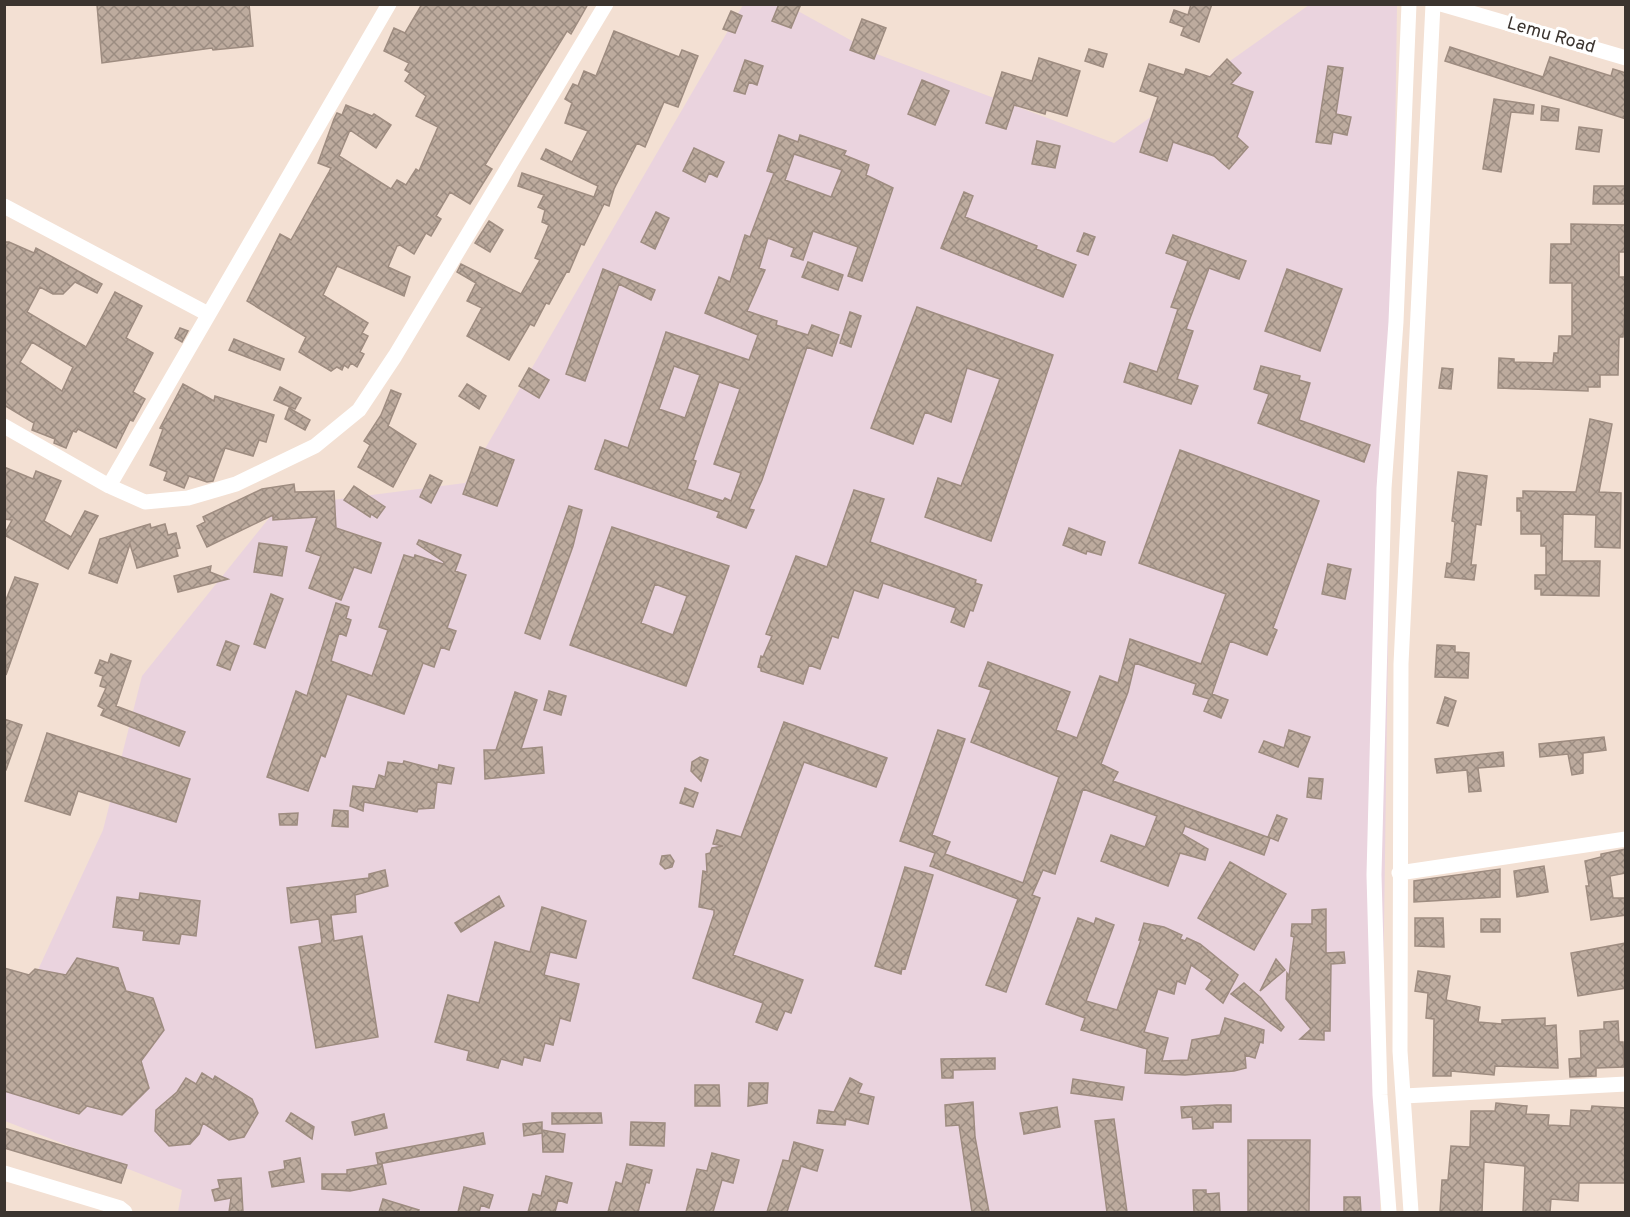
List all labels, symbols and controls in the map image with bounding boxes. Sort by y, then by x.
street label: Lemu Road [1504,12,1598,60]

